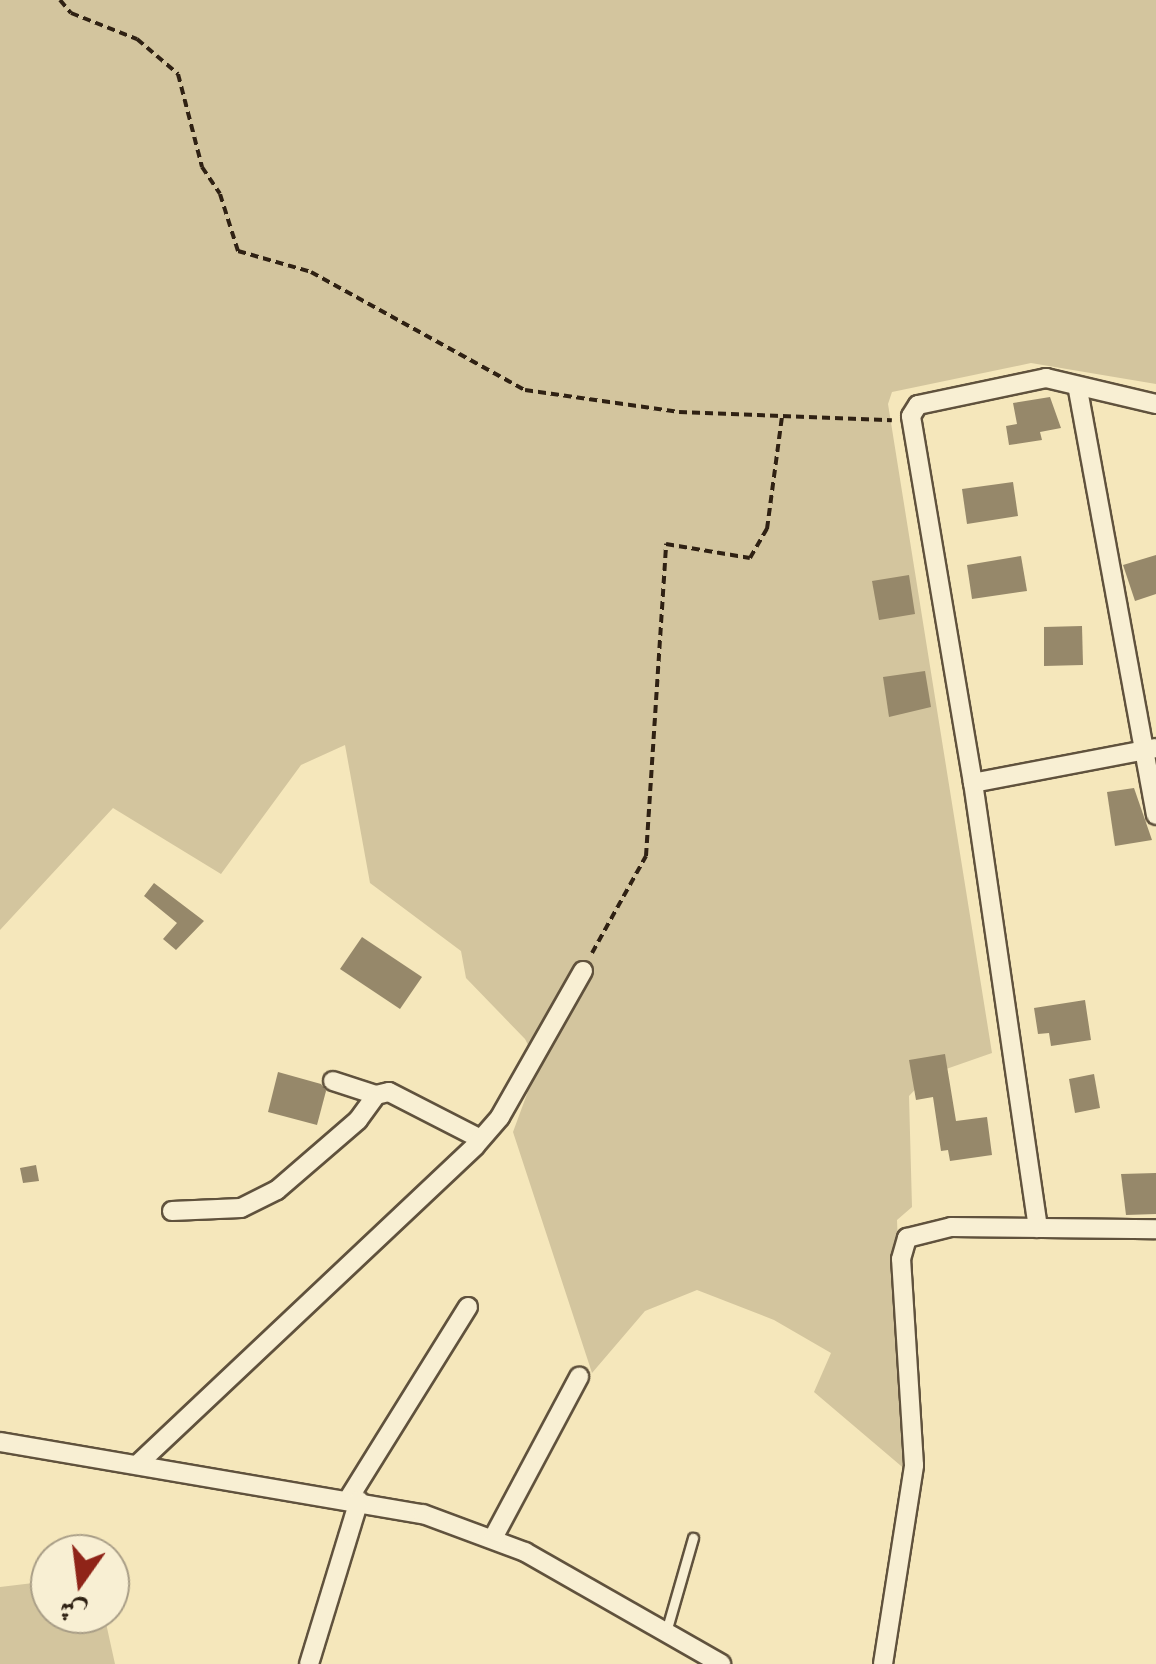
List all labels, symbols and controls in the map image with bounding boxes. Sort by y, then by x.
north arrow [30,1534,130,1634]
text: ش [55,1591,91,1632]

